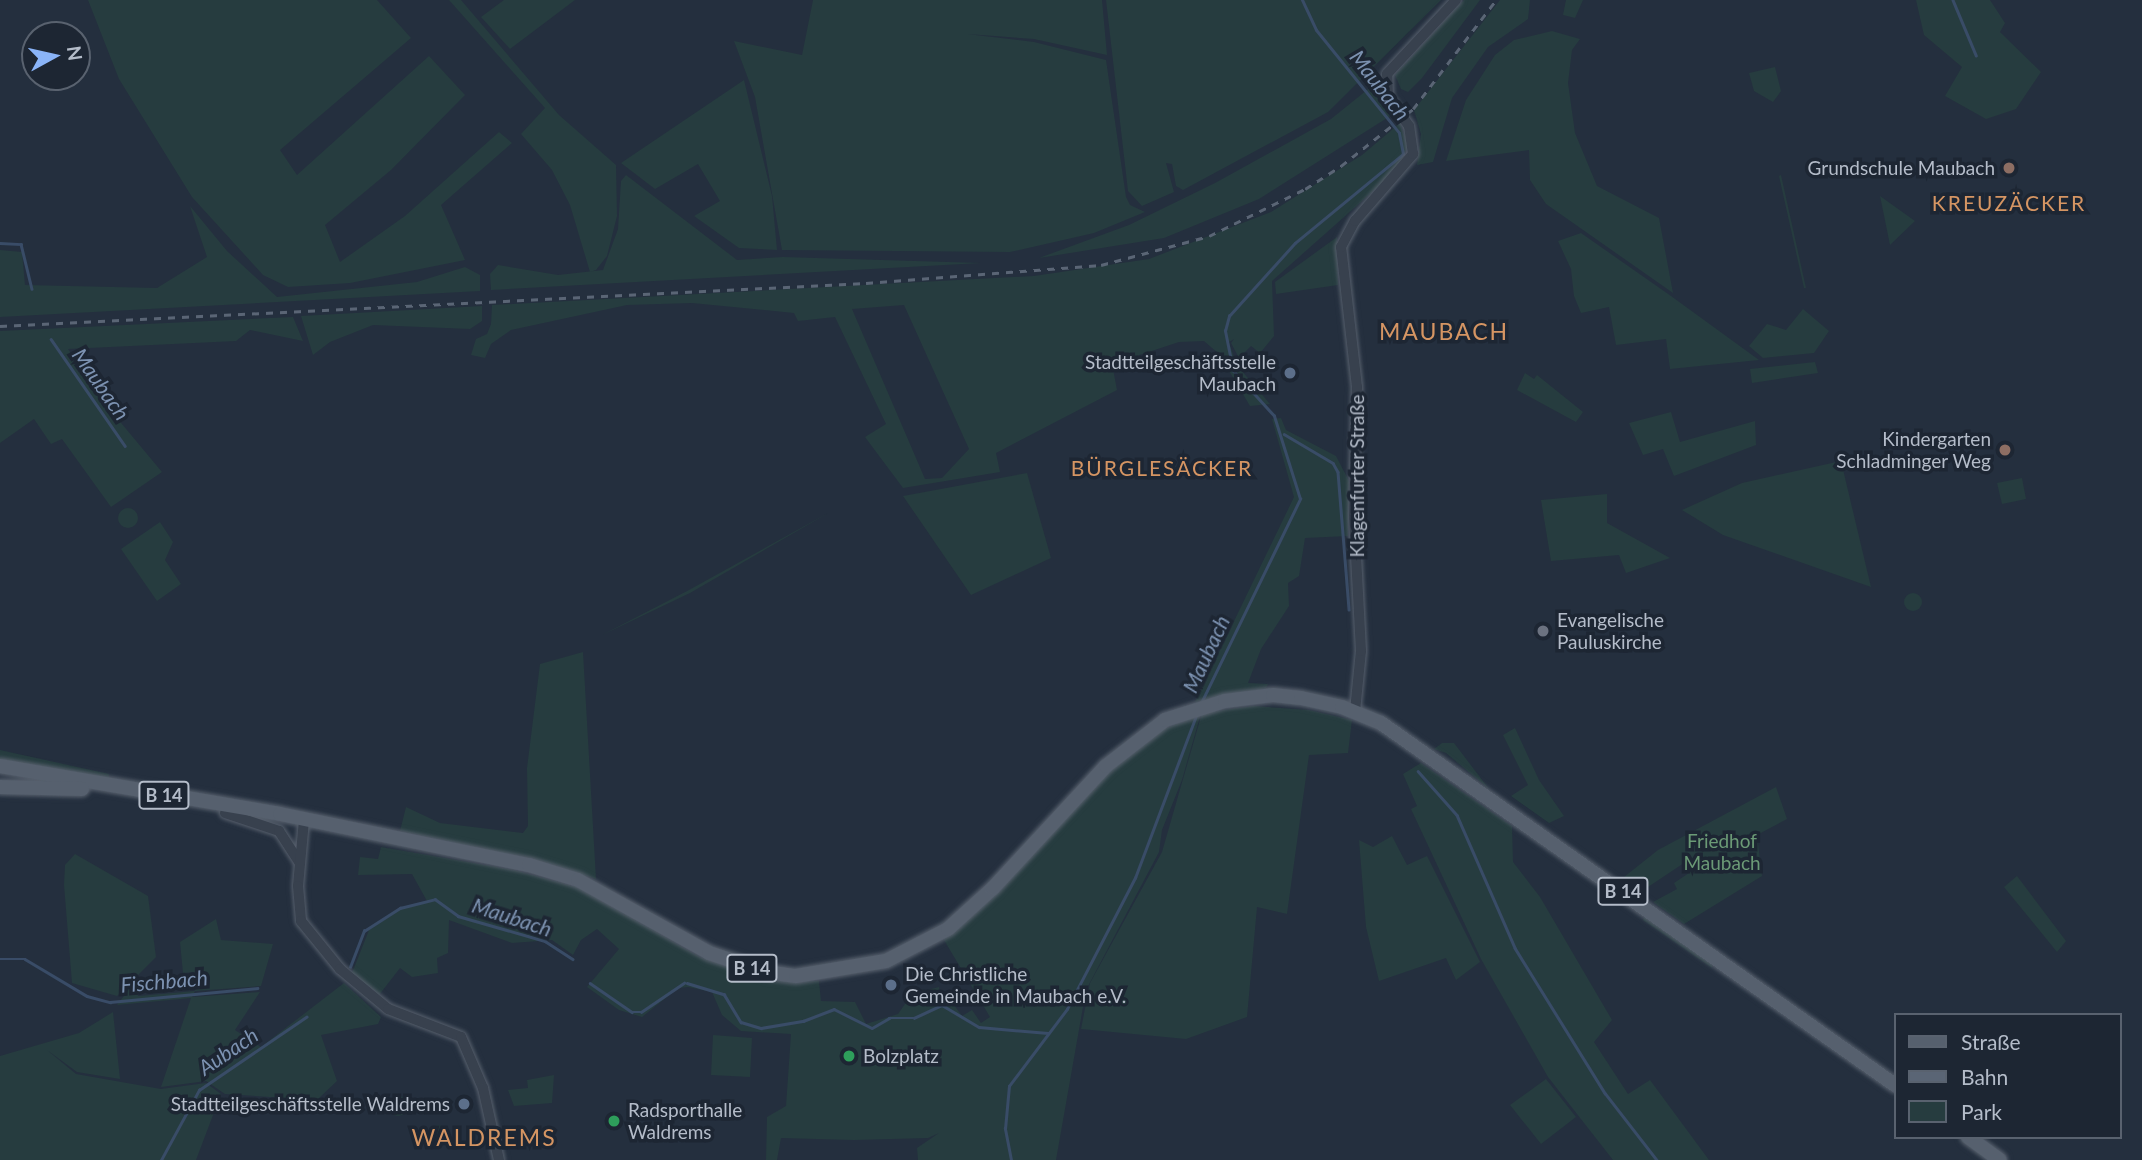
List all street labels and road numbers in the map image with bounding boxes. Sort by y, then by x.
street label: Klagenfurter Straße [1346,394,1368,558]
road number: B 14 [138,780,190,810]
road number: B 14 [1597,876,1649,906]
road number: B 14 [726,953,778,982]

